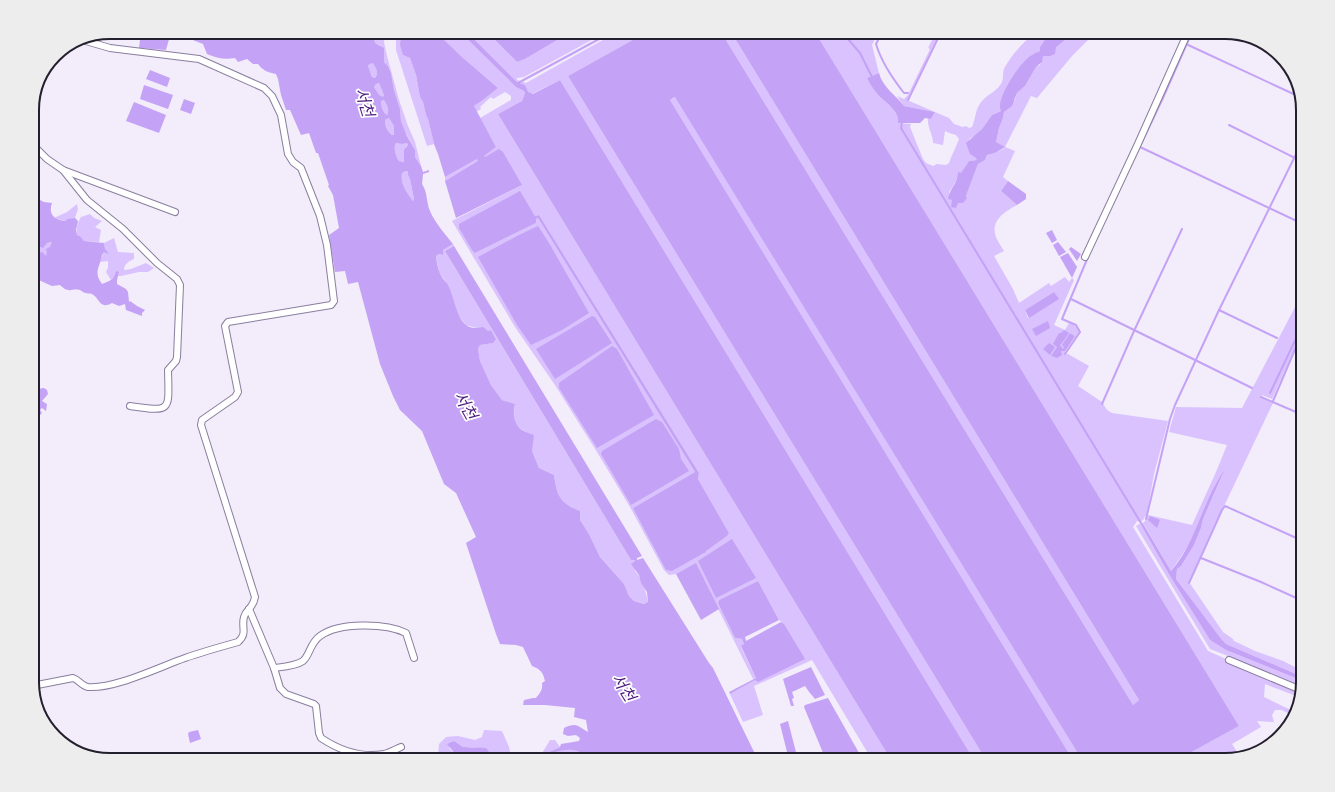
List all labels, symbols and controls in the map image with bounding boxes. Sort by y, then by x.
water label: 서천 [350,86,378,121]
water label: 서천 [449,388,481,425]
water label: 서천 [607,670,640,707]

